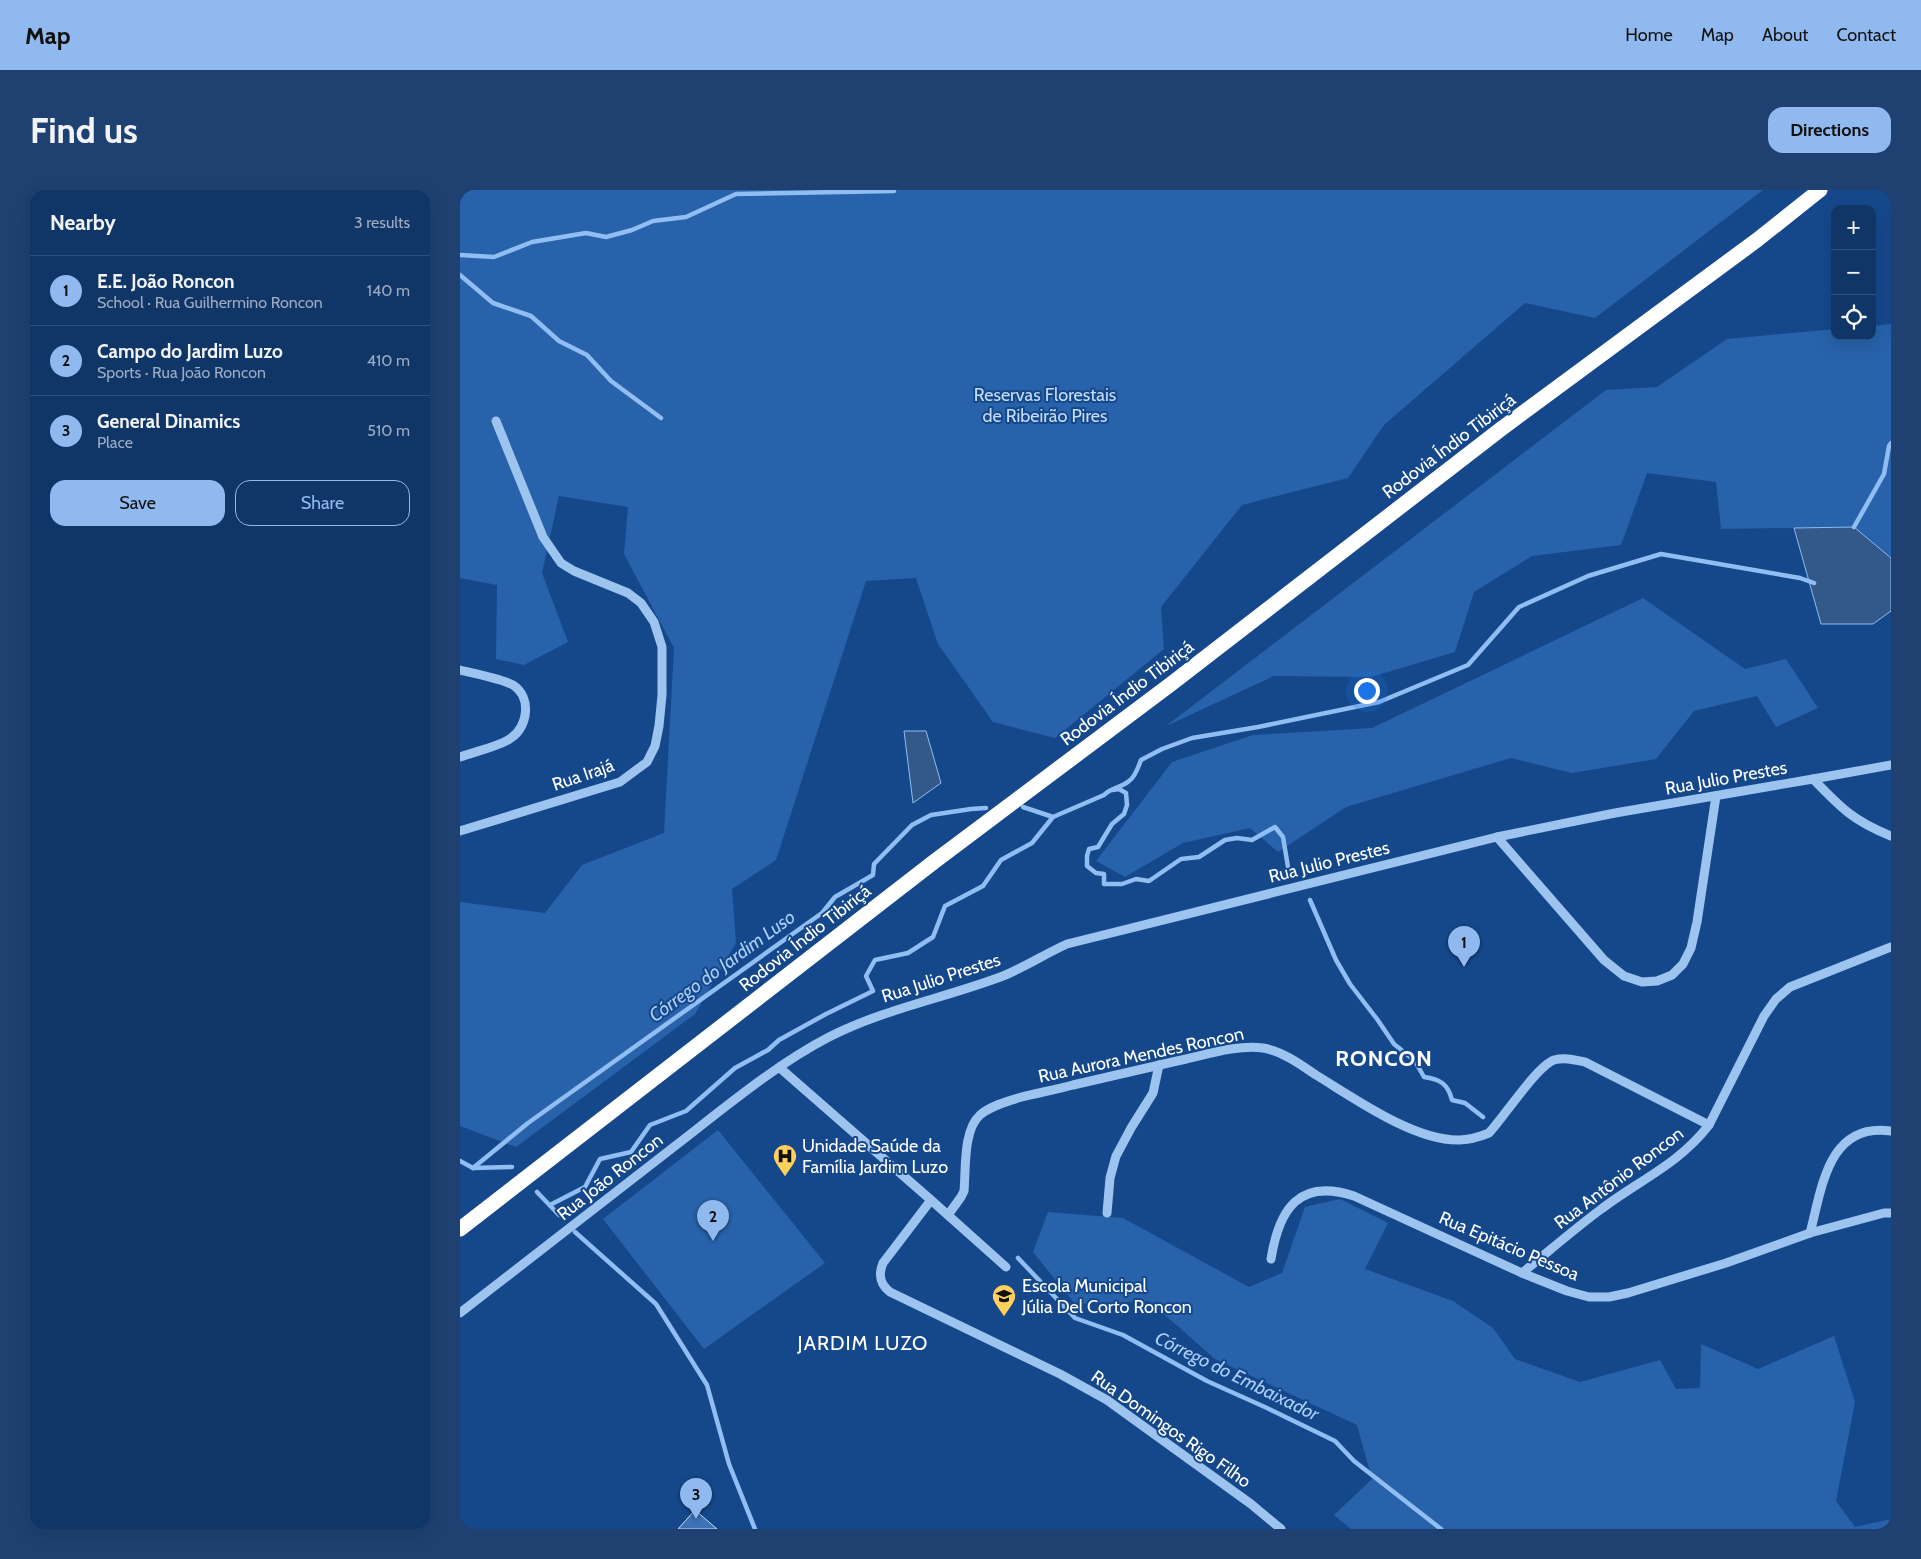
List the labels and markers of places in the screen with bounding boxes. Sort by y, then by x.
pin: 1 [1448,926,1480,967]
place label: Unidade Saúde da Família Jardim Luzo [802,1135,948,1178]
hospital icon: Unidade Saúde da Família Jardim Luzo [772,1143,798,1177]
pin: 2 [697,1200,729,1241]
place label: Escola Municipal Júlia Del Corto Roncon [1021,1275,1192,1318]
school or university icon: Escola Municipal Júlia Del Corto Roncon [991,1283,1017,1317]
pin: 3 [680,1478,712,1519]

